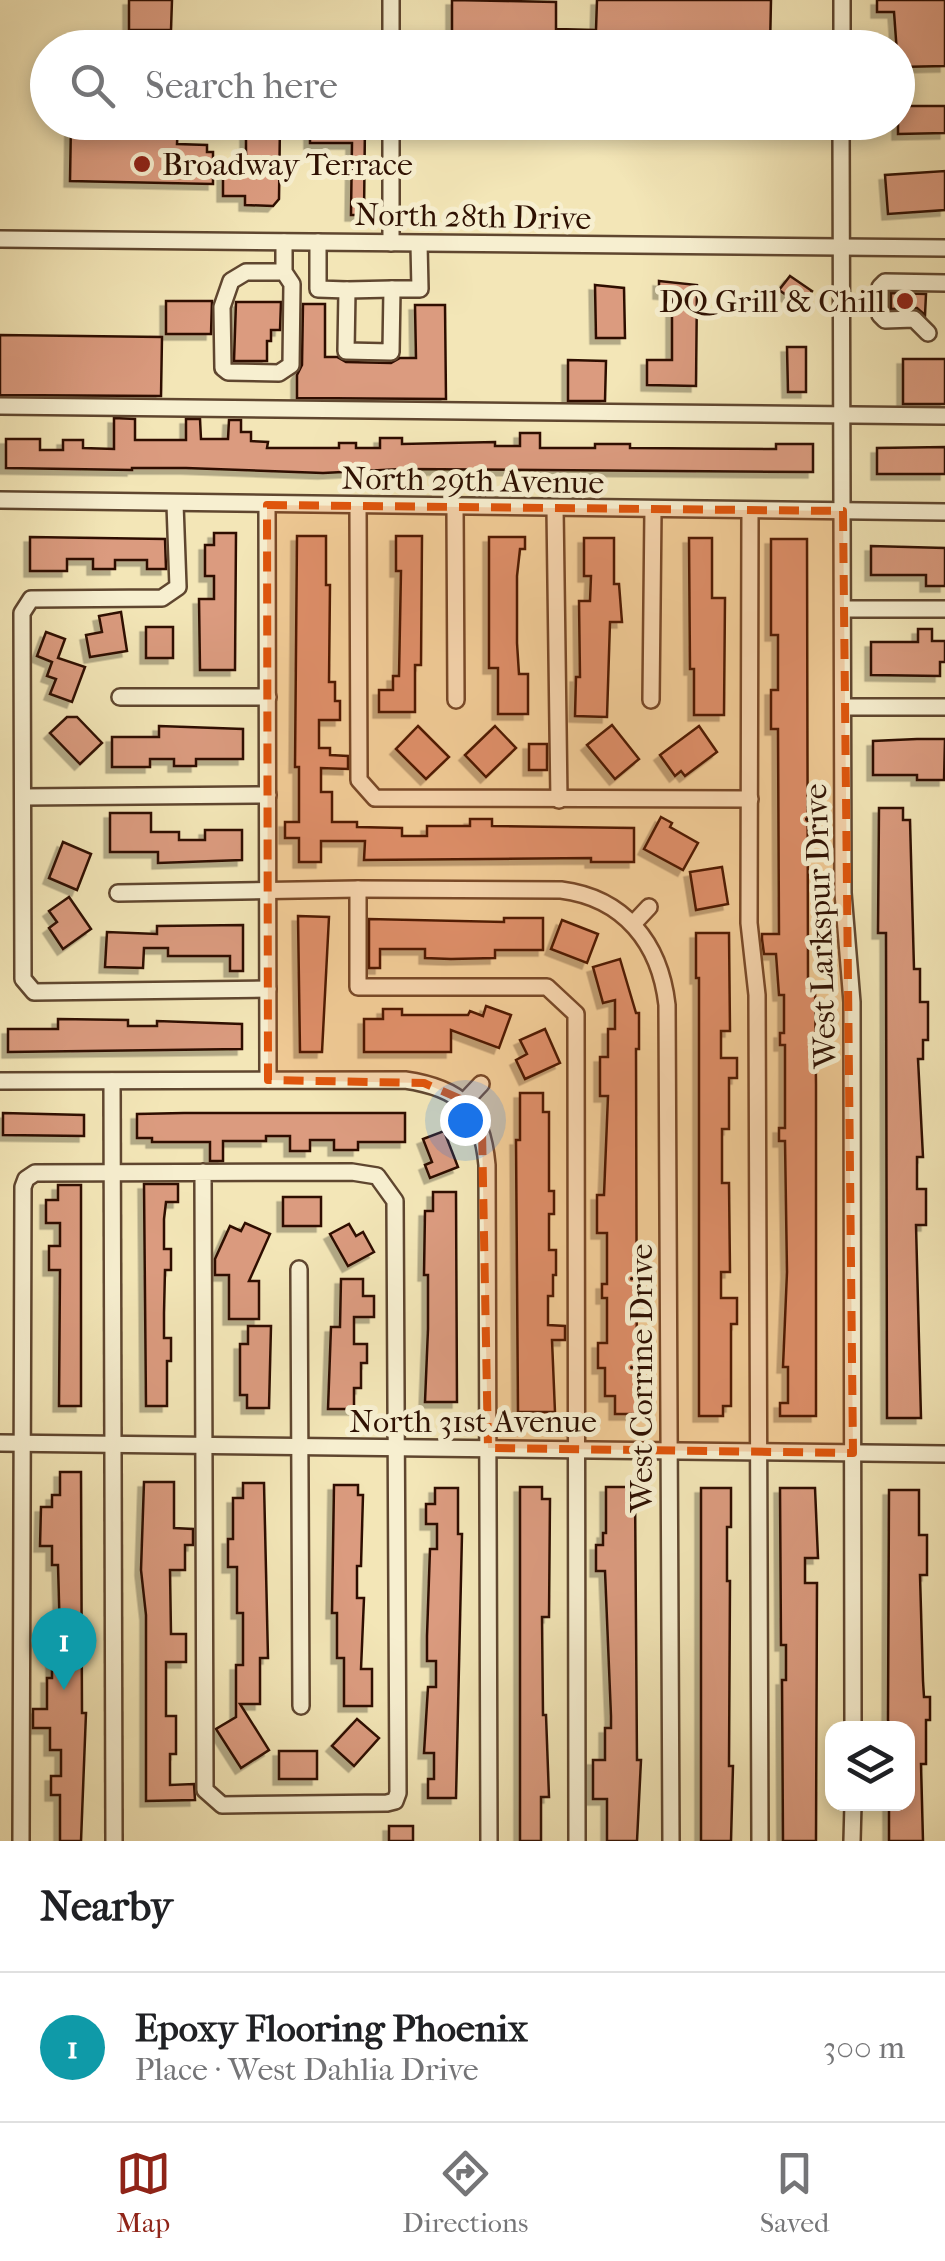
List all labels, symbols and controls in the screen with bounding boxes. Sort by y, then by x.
search box [30,30,915,140]
icon: search [65,58,120,113]
text: Search here [145,63,338,108]
place label: Broadway Terrace [162,146,413,183]
marker: Broadway Terrace [131,153,153,175]
street label: North 28th Drive [354,196,592,237]
place label: DQ Grill & Chill [659,283,885,320]
marker: DQ Grill & Chill [894,290,916,312]
street label: North 29th Avenue [341,460,605,501]
street label: West Larkspur Drive [797,783,844,1070]
your location [440,1095,491,1146]
street label: West Corrine Drive [623,1243,660,1513]
street label: North 31st Avenue [349,1403,597,1440]
pin: 1 [32,1608,96,1690]
map controls [825,1721,915,1811]
button: layers [825,1721,915,1811]
text: Nearby [40,1882,172,1931]
text: Epoxy Flooring Phoenix [135,2006,528,2051]
text: 1 [67,2029,78,2066]
text: 300 m [823,2029,905,2066]
text: Place · West Dahlia Drive [135,2051,479,2088]
tab: Map [116,2146,171,2239]
tab: Directions [402,2146,528,2239]
tab: Saved [760,2146,829,2239]

